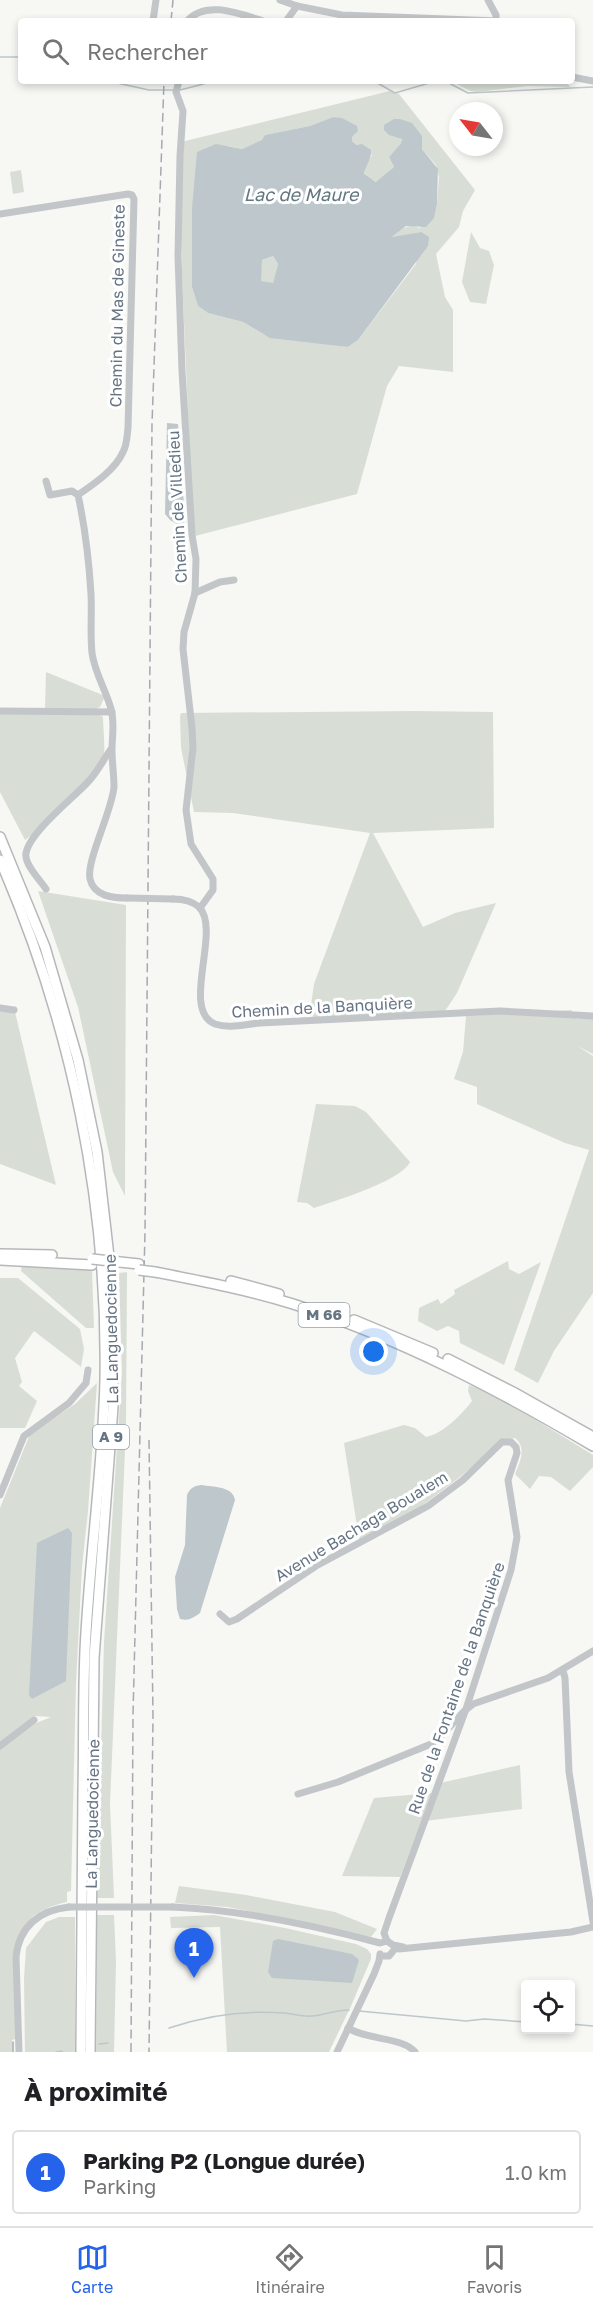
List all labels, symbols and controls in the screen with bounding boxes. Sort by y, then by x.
search box [18,18,575,84]
icon: search [39,35,72,68]
text: Rechercher [87,38,208,65]
north arrow [449,102,503,156]
water label: Lac de Maure [244,183,360,205]
street label: Chemin du Mas de Gineste [105,204,129,408]
street label: Chemin de Villedieu [163,430,191,584]
street label: Chemin de la Banquière [231,992,413,1022]
street label: La Languedocienne [100,1254,122,1404]
road number: M 66 [298,1303,350,1327]
your location [359,1337,388,1366]
road number: A 9 [93,1425,129,1449]
street label: Avenue Bachaga Boualem [271,1466,451,1586]
street label: Rue de la Fontaine de la Banquière [403,1559,509,1817]
street label: La Languedocienne [81,1739,103,1889]
pin: 1 [174,1928,214,1978]
map controls [521,1980,575,2034]
button: locate [521,1980,575,2034]
text: À proximité [24,2076,168,2107]
text: Parking P2 (Longue durée) [83,2147,365,2174]
text: 1 [40,2160,51,2184]
text: 1.0 km [505,2160,567,2184]
text: Parking [83,2174,156,2198]
tab: Carte [71,2241,113,2297]
tab: Itinéraire [255,2241,325,2297]
tab: Favoris [467,2241,522,2297]

